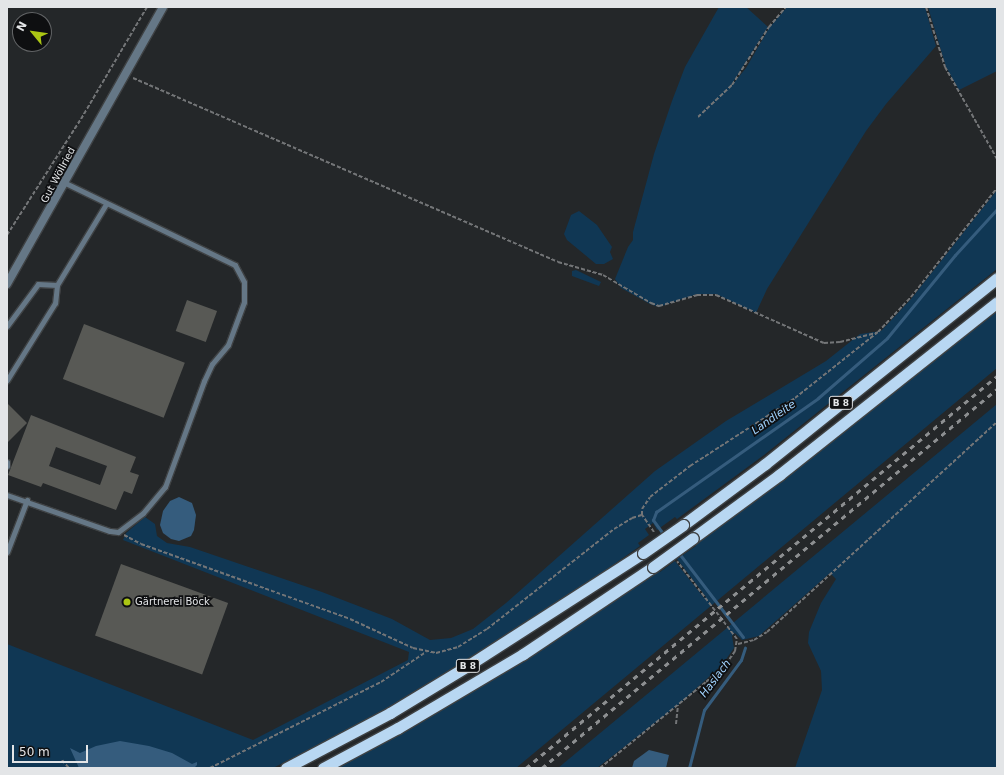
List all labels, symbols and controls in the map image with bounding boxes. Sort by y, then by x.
north arrow [12,12,52,52]
text: N [14,19,30,34]
street label: Gut Wöllried [38,145,78,205]
road number: B 8 [828,396,854,410]
water label: Landleite [749,398,799,438]
place label: Gärtnerei Böck [135,596,210,608]
marker: Gärtnerei Böck [122,597,132,607]
water label: Haslach [698,658,734,700]
road number: B 8 [455,659,481,673]
scale bar [14,737,90,763]
text: 50 m [19,745,50,759]

